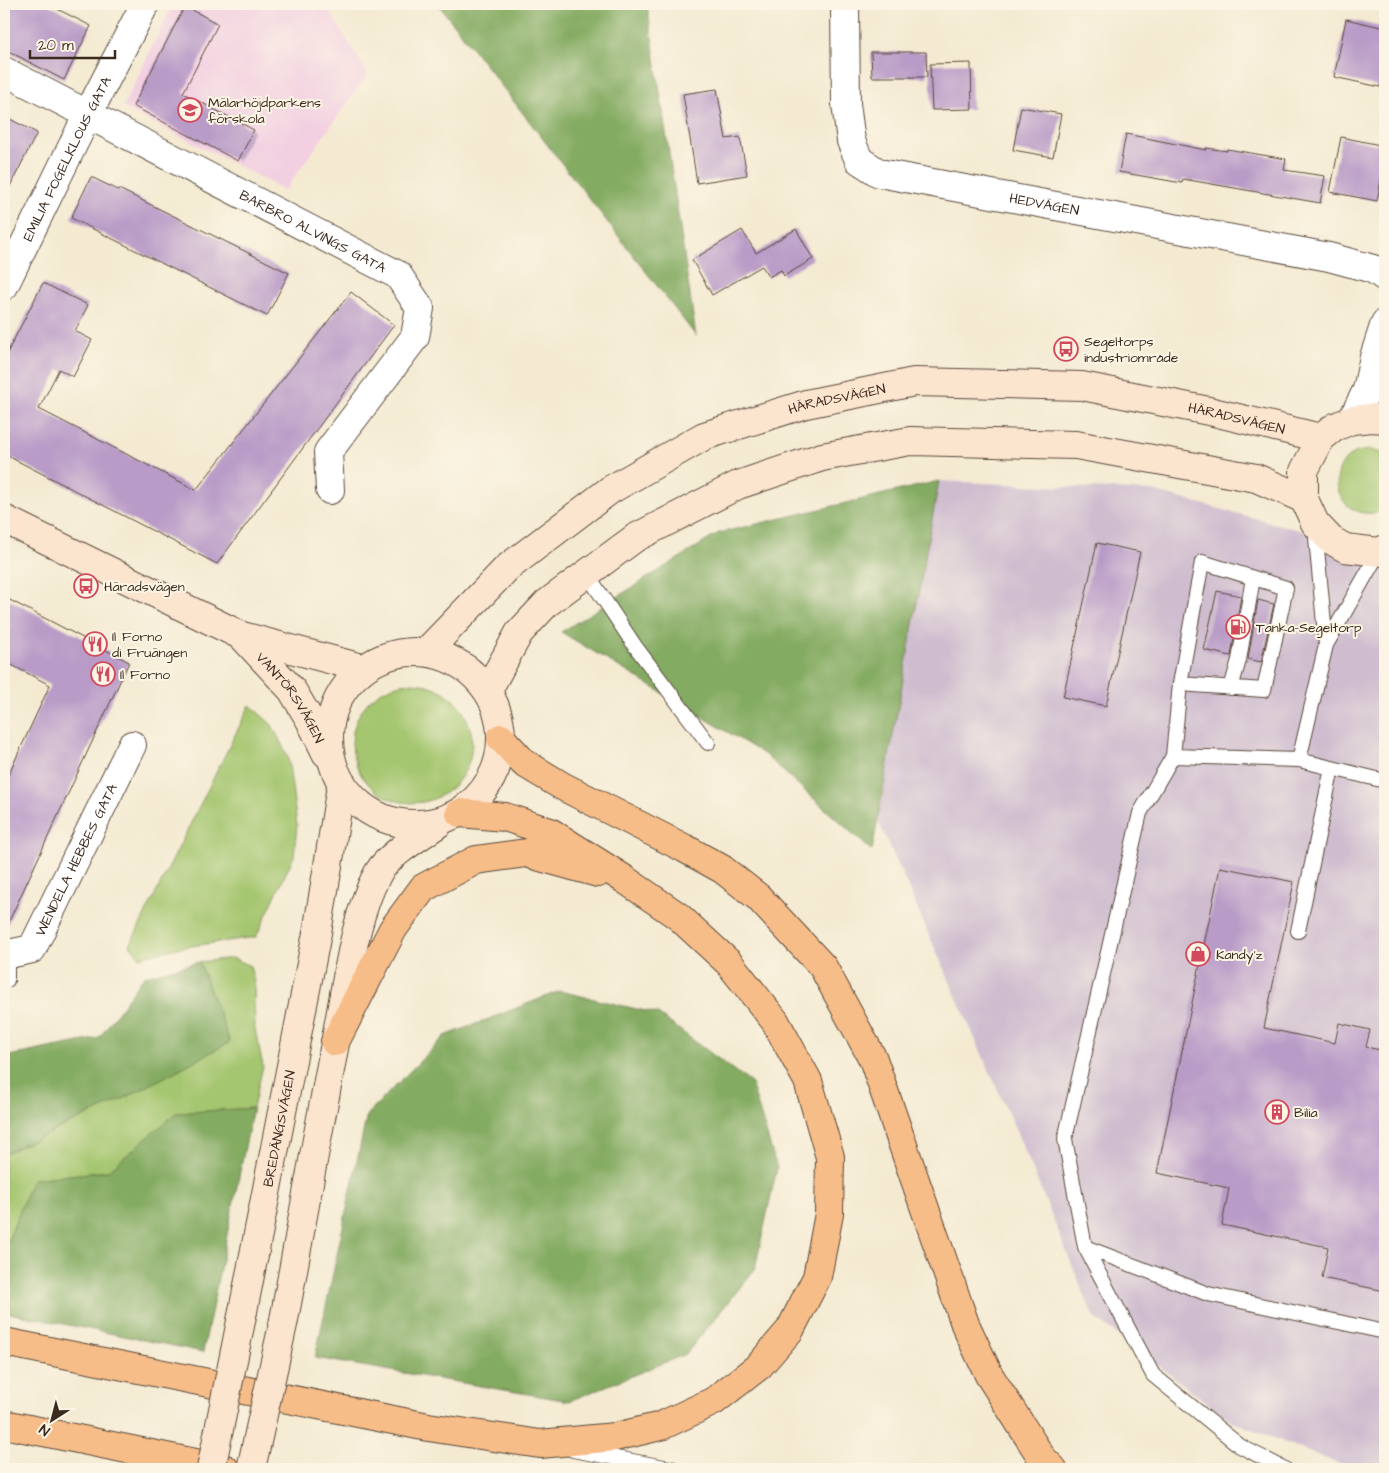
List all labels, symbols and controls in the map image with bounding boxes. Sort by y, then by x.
scale bar [30,28,115,60]
text: 20 m [38,35,74,56]
street label: EMILIA FOGELKLOUS GATA [18,73,117,245]
place label: Mälarhöjdparkens förskola [208,93,321,129]
school or university icon: Mälarhöjdparkens förskola [177,97,203,123]
street label: BARBRO ALVINGS GATA [236,186,390,278]
street label: HEDVÄGEN [1008,189,1081,221]
place label: Segeltorps industriområde [1084,332,1179,368]
bus stop icon: Segeltorps industriområde [1053,336,1079,362]
street label: HÄRADSVÄGEN [786,379,888,420]
street label: HÄRADSVÄGEN [1186,398,1287,440]
bus stop icon: Häradsvägen [73,573,99,599]
place label: Häradsvägen [104,577,185,597]
fuel station icon: Tanka-Segeltorp [1225,614,1251,640]
place label: Tanka-Segeltorp [1256,618,1362,638]
place label: Il Forno di Fruängen [112,627,187,663]
restaurant icon: Il Forno di Fruängen [82,631,108,657]
street label: VANTÖRSVÄGEN [251,648,329,747]
restaurant icon: Il Forno [90,661,116,687]
place label: Il Forno [120,665,170,685]
street label: WENDELA HEBBES GATA [31,780,123,940]
shop icon: Kandy'z [1185,941,1211,967]
place label: Kandy'z [1216,945,1263,965]
street label: BREDÄNGSVÄGEN [259,1068,301,1189]
building icon: Bilia [1264,1099,1290,1125]
place label: Bilia [1294,1103,1318,1123]
north arrow [28,1396,78,1446]
text: N [35,1419,54,1440]

